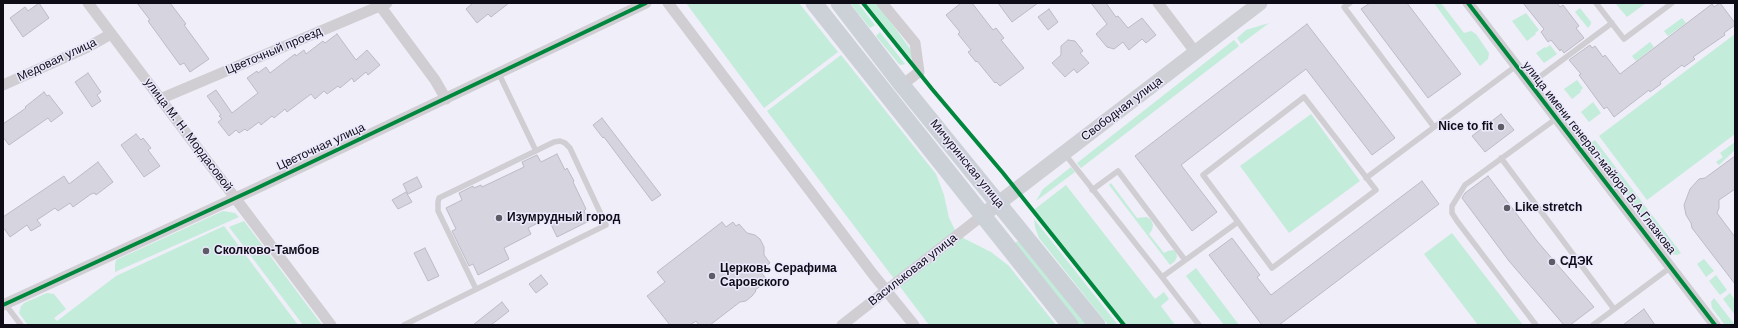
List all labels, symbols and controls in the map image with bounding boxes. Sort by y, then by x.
street label: Цветочный проезд [224,24,324,78]
street label: Медовая улица [15,35,99,85]
street label: улица имени генерал-майора В.А.Глазкова [1519,59,1679,257]
street label: Свободная улица [1079,74,1165,144]
street label: улица М. Н. Мордасовой [141,76,235,194]
street label: Мичуринская улица [927,117,1007,211]
street label: Цветочная улица [275,120,367,174]
place label: Nice to fit [1438,120,1493,134]
marker: Nice to fit [1496,122,1506,132]
place label: Like stretch [1515,201,1582,215]
marker: Like stretch [1502,203,1512,213]
place label: Изумрудный город [507,211,620,225]
marker: Изумрудный город [494,213,504,223]
street label: Васильковая улица [866,231,960,309]
place label: Сколково-Тамбов [214,244,319,258]
marker: Сколково-Тамбов [201,246,211,256]
place label: СДЭК [1560,255,1593,269]
marker: СДЭК [1547,257,1557,267]
place label: Церковь Серафима Саровского [720,262,837,290]
marker: Церковь Серафима Саровского [707,271,717,281]

